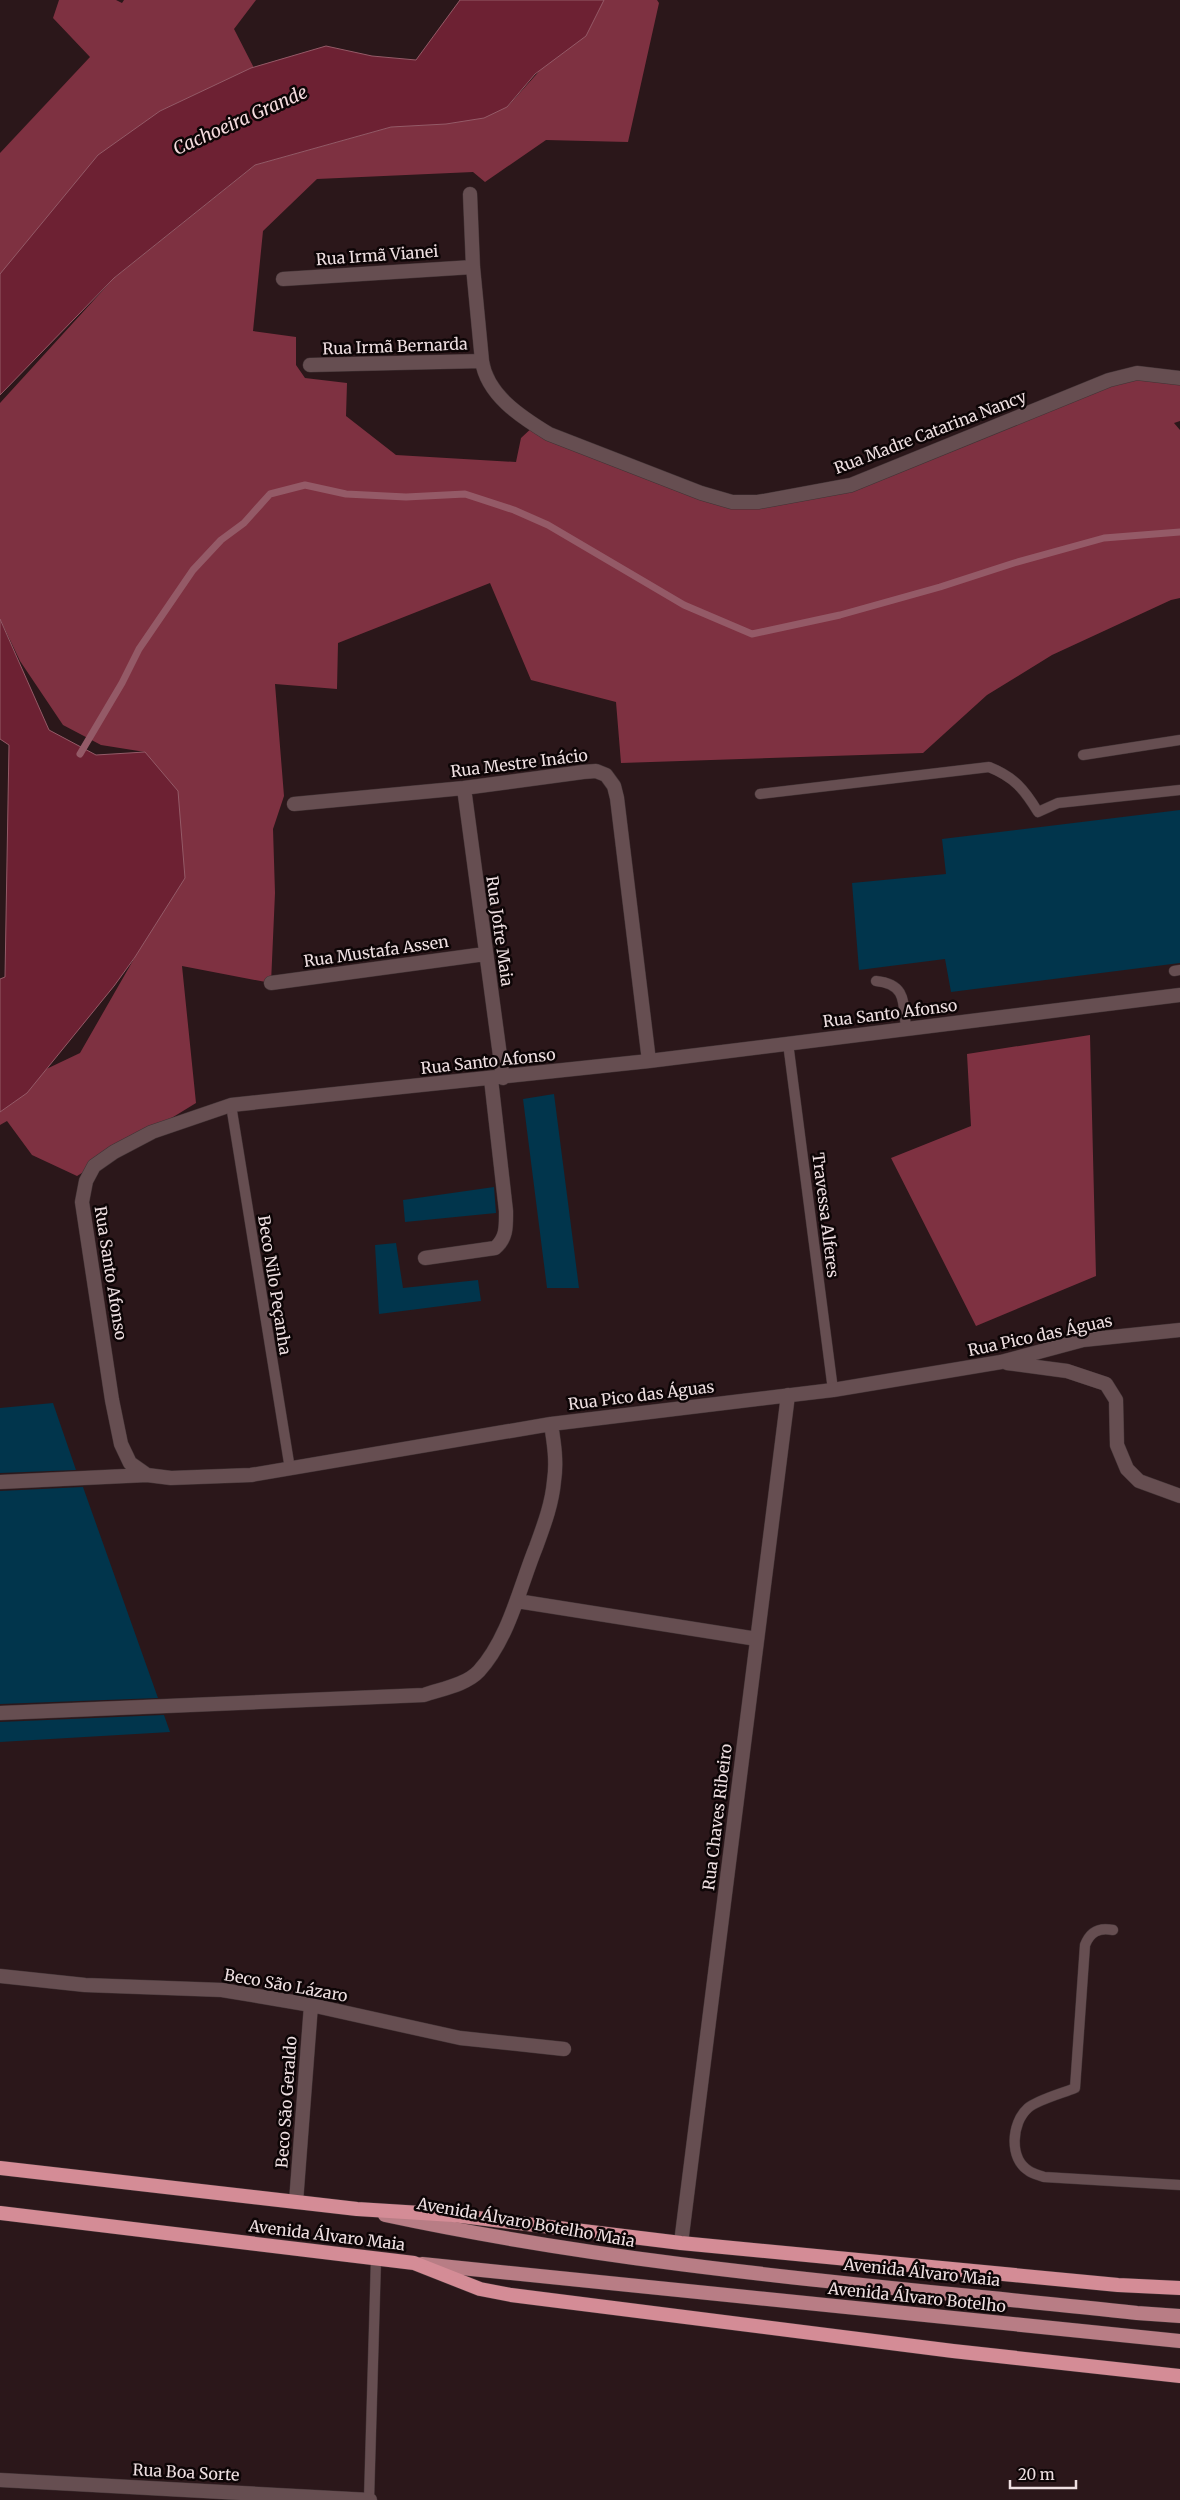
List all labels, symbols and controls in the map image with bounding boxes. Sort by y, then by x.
water label: Cachoeira Grande [169,80,311,160]
street label: Rua Irmã Vianei [315,241,439,269]
street label: Rua Irmã Bernarda [322,333,468,359]
street label: Rua Madre Catarina Nancy [831,386,1030,478]
street label: Rua Mestre Inácio [449,745,589,781]
street label: Rua Jofre Maia [482,874,518,988]
street label: Rua Mustafa Assen [302,931,450,971]
street label: Rua Santo Afonso [822,995,958,1031]
street label: Rua Santo Afonso [420,1044,556,1078]
street label: Travessa Alferes [808,1151,844,1279]
street label: Rua Santo Afonso [91,1205,131,1341]
street label: Beco Nilo Peçanha [254,1214,296,1357]
street label: Rua Pico das Águas [966,1310,1114,1360]
street label: Rua Pico das Águas [567,1376,715,1414]
street label: Rua Chaves Ribeiro [698,1743,736,1891]
street label: Beco São Lázaro [223,1964,349,2006]
street label: Beco São Geraldo [271,2035,301,2169]
street label: Avenida Álvaro Botelho Maia [415,2193,637,2251]
street label: Avenida Álvaro Maia [247,2215,407,2255]
street label: Avenida Álvaro Maia [842,2254,1002,2290]
street label: Avenida Álvaro Botelho [826,2278,1007,2316]
scale bar [1010,2458,1076,2490]
street label: Rua Boa Sorte [132,2459,240,2485]
text: 20 m [1018,2465,1055,2484]

